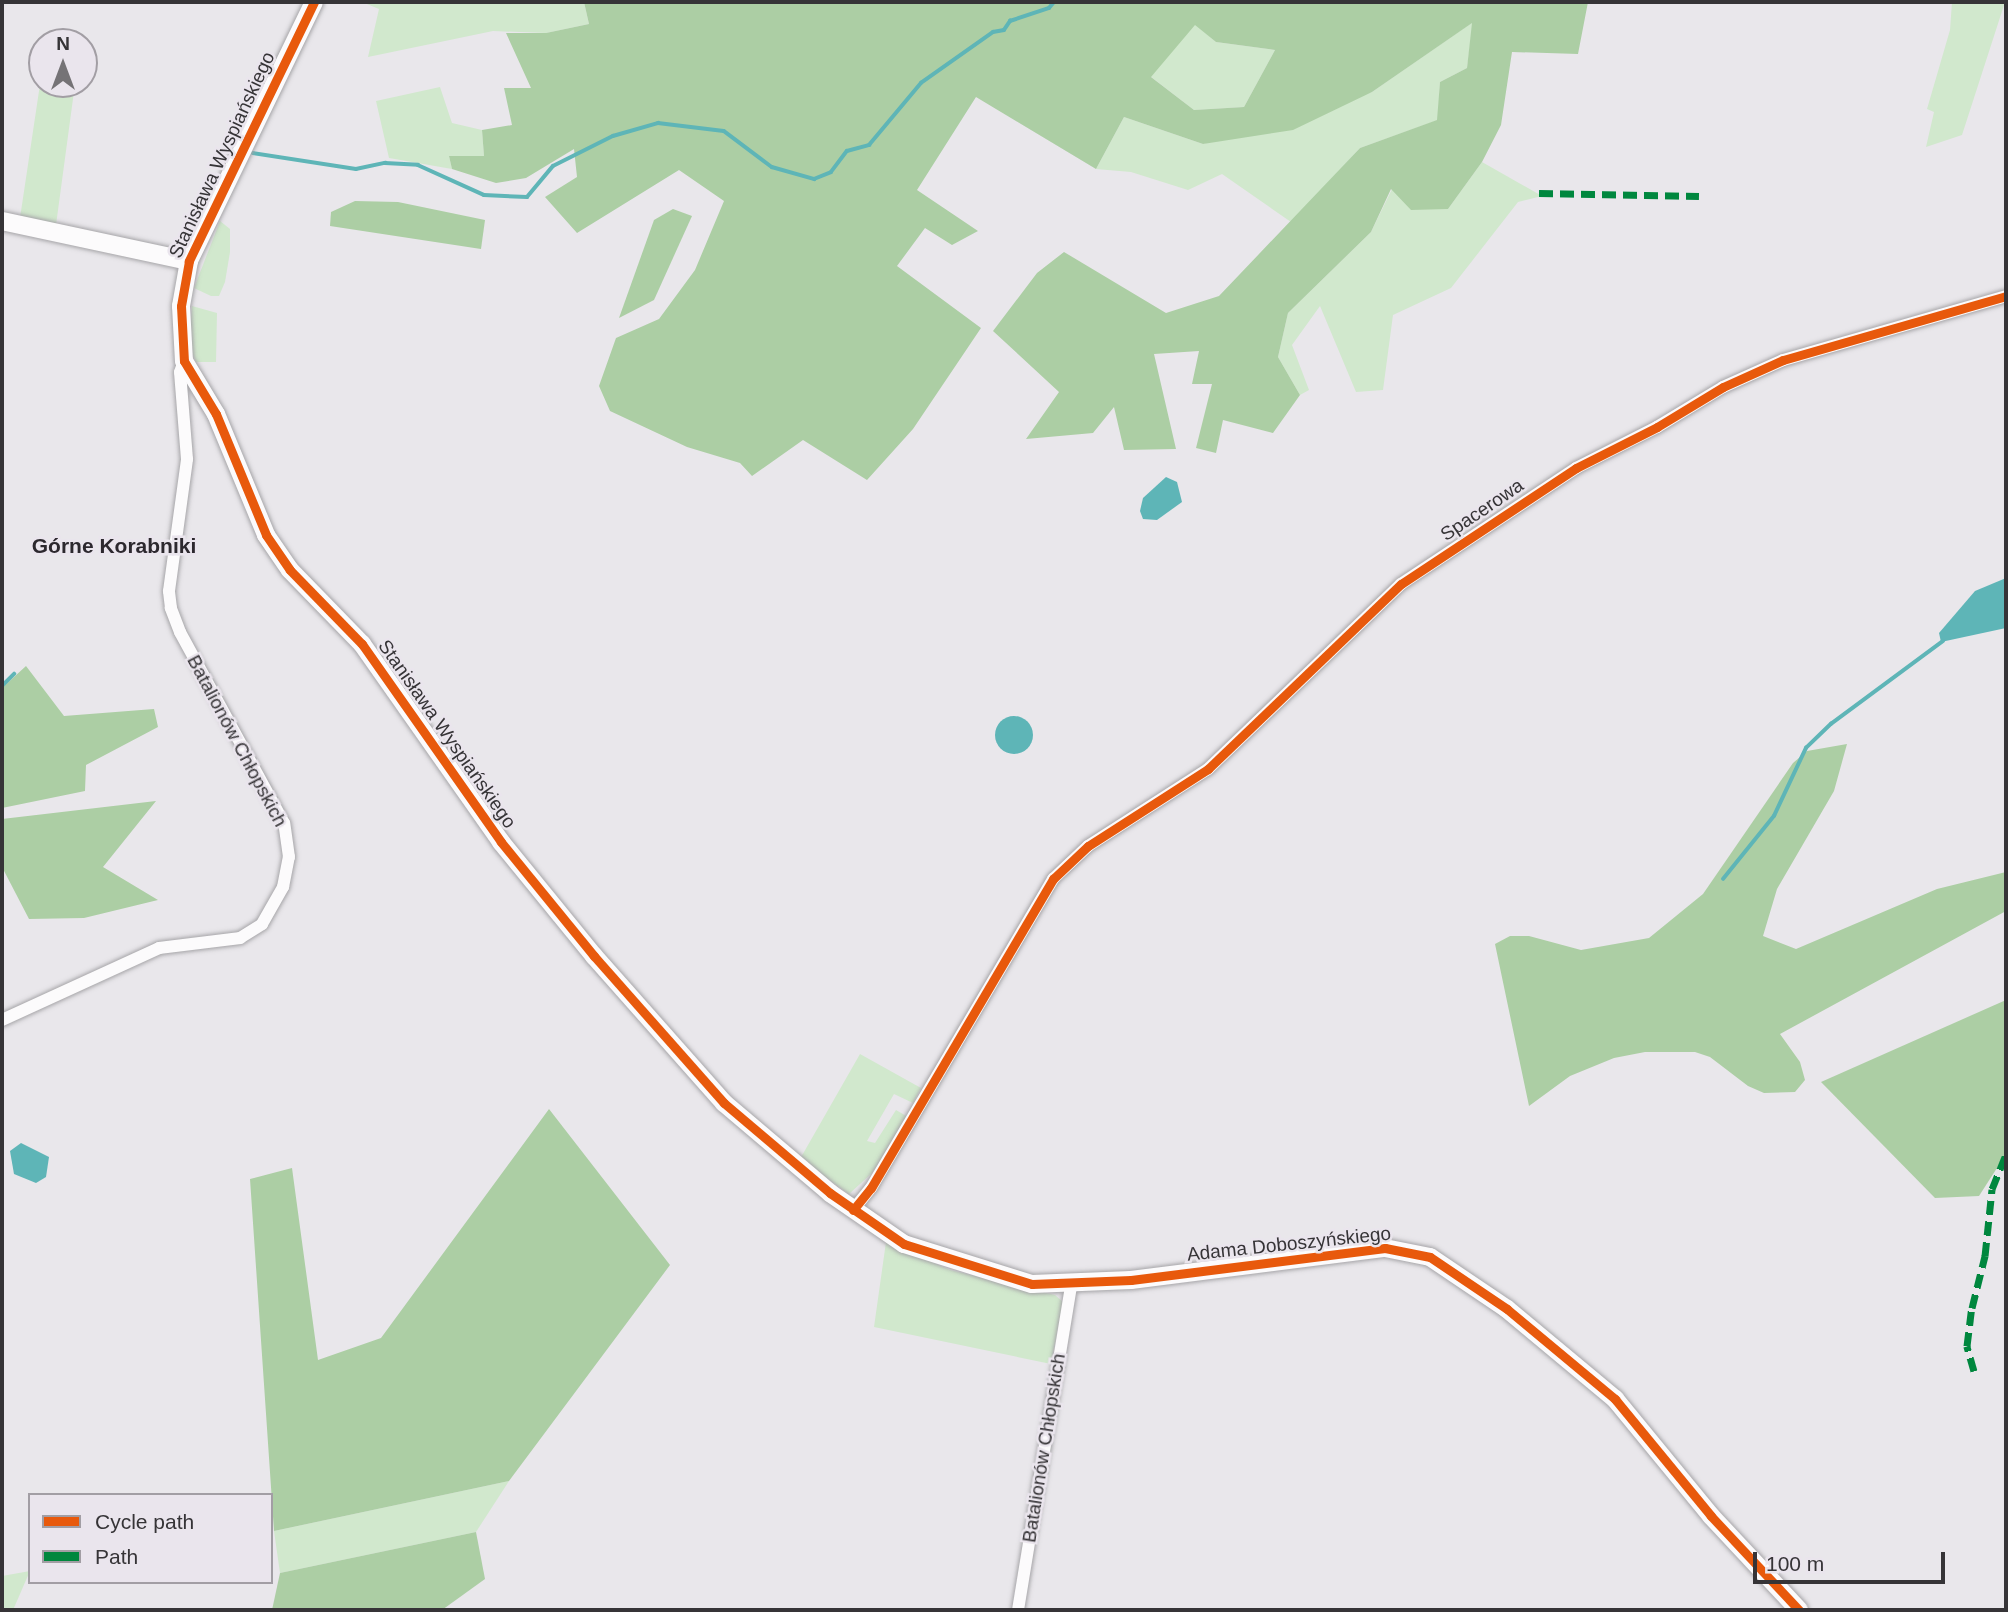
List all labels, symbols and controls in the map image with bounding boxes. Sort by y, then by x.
north arrow [28,28,98,98]
text: N [56,33,70,54]
street label: Stanisława Wyspiańskiego [164,48,280,262]
street label: Spacerowa [1436,474,1528,546]
district label: Górne Korabniki [32,533,196,559]
street label: Stanisława Wyspiańskiego [373,635,521,833]
street label: Batalionów Chłopskich [182,651,292,831]
street label: Adama Doboszyńskiego [1186,1222,1392,1266]
street label: Batalionów Chłopskich [1018,1352,1070,1544]
legend [28,1493,273,1584]
text: Cycle path [95,1510,194,1533]
scale bar [1756,1538,1948,1582]
text: Path [95,1545,138,1568]
text: 100 m [1766,1552,1824,1575]

